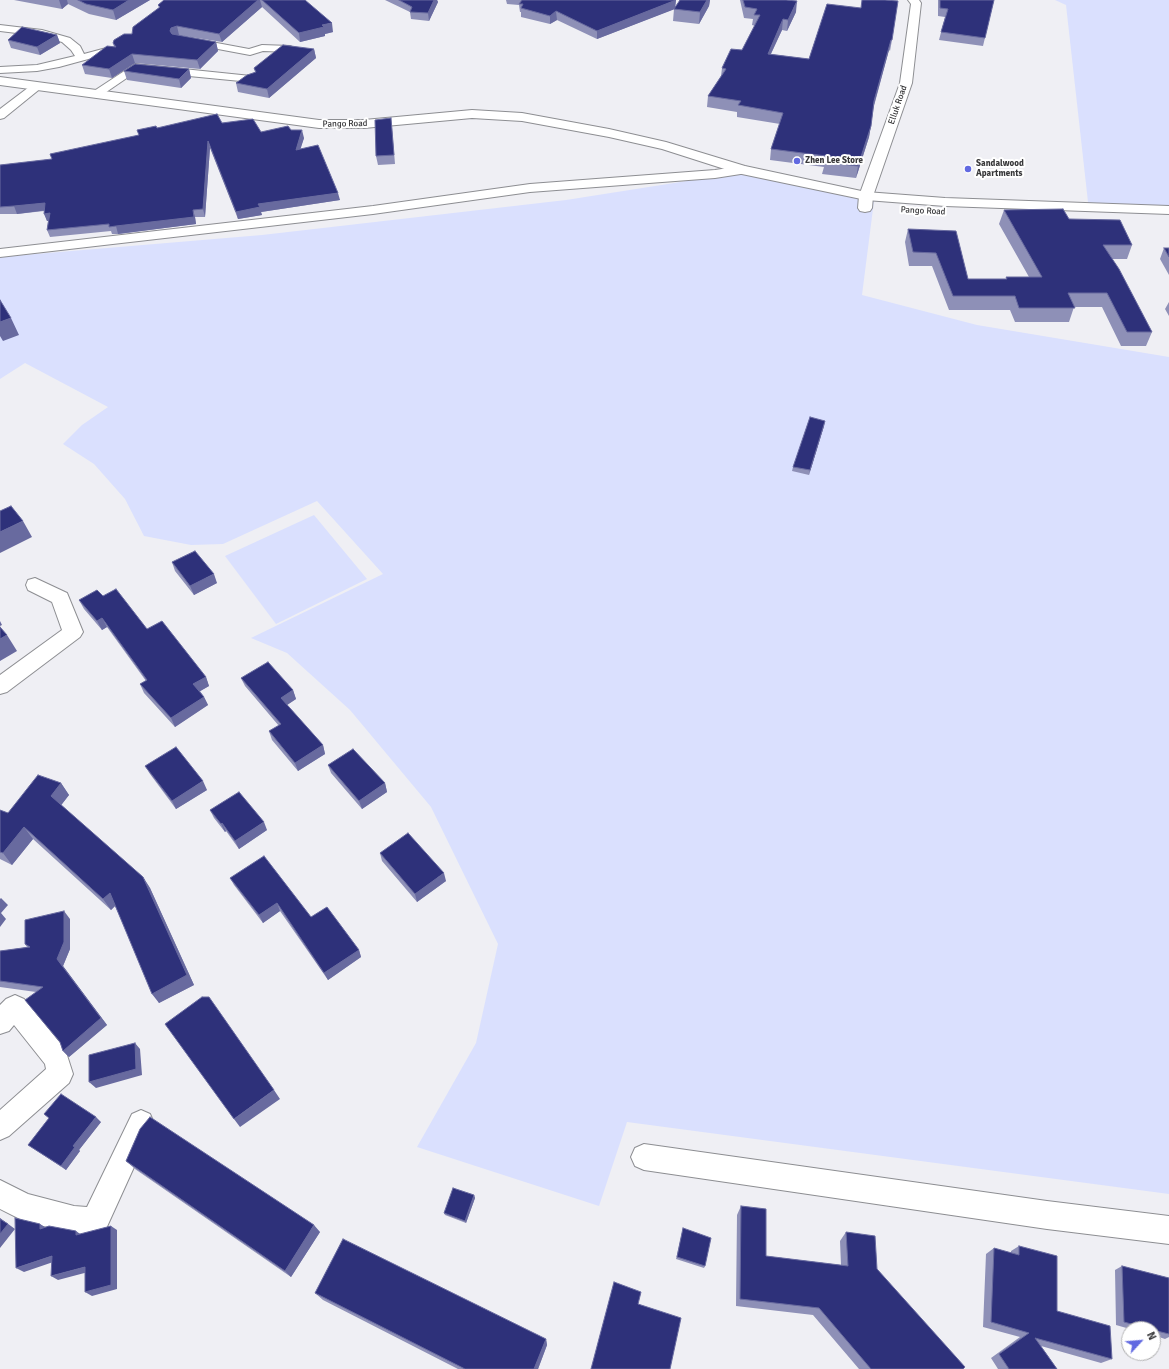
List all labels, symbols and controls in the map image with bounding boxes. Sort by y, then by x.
street label: Elluk Road [886,84,910,126]
street label: Pango Road [322,118,368,130]
marker: Zhen Lee Store [792,156,802,166]
place label: Zhen Lee Store [805,156,863,166]
place label: Sandalwood Apartments [976,159,1024,180]
marker: Sandalwood Apartments [963,164,973,174]
street label: Pango Road [900,204,946,218]
north arrow [1121,1321,1161,1361]
text: N [1144,1330,1159,1342]

